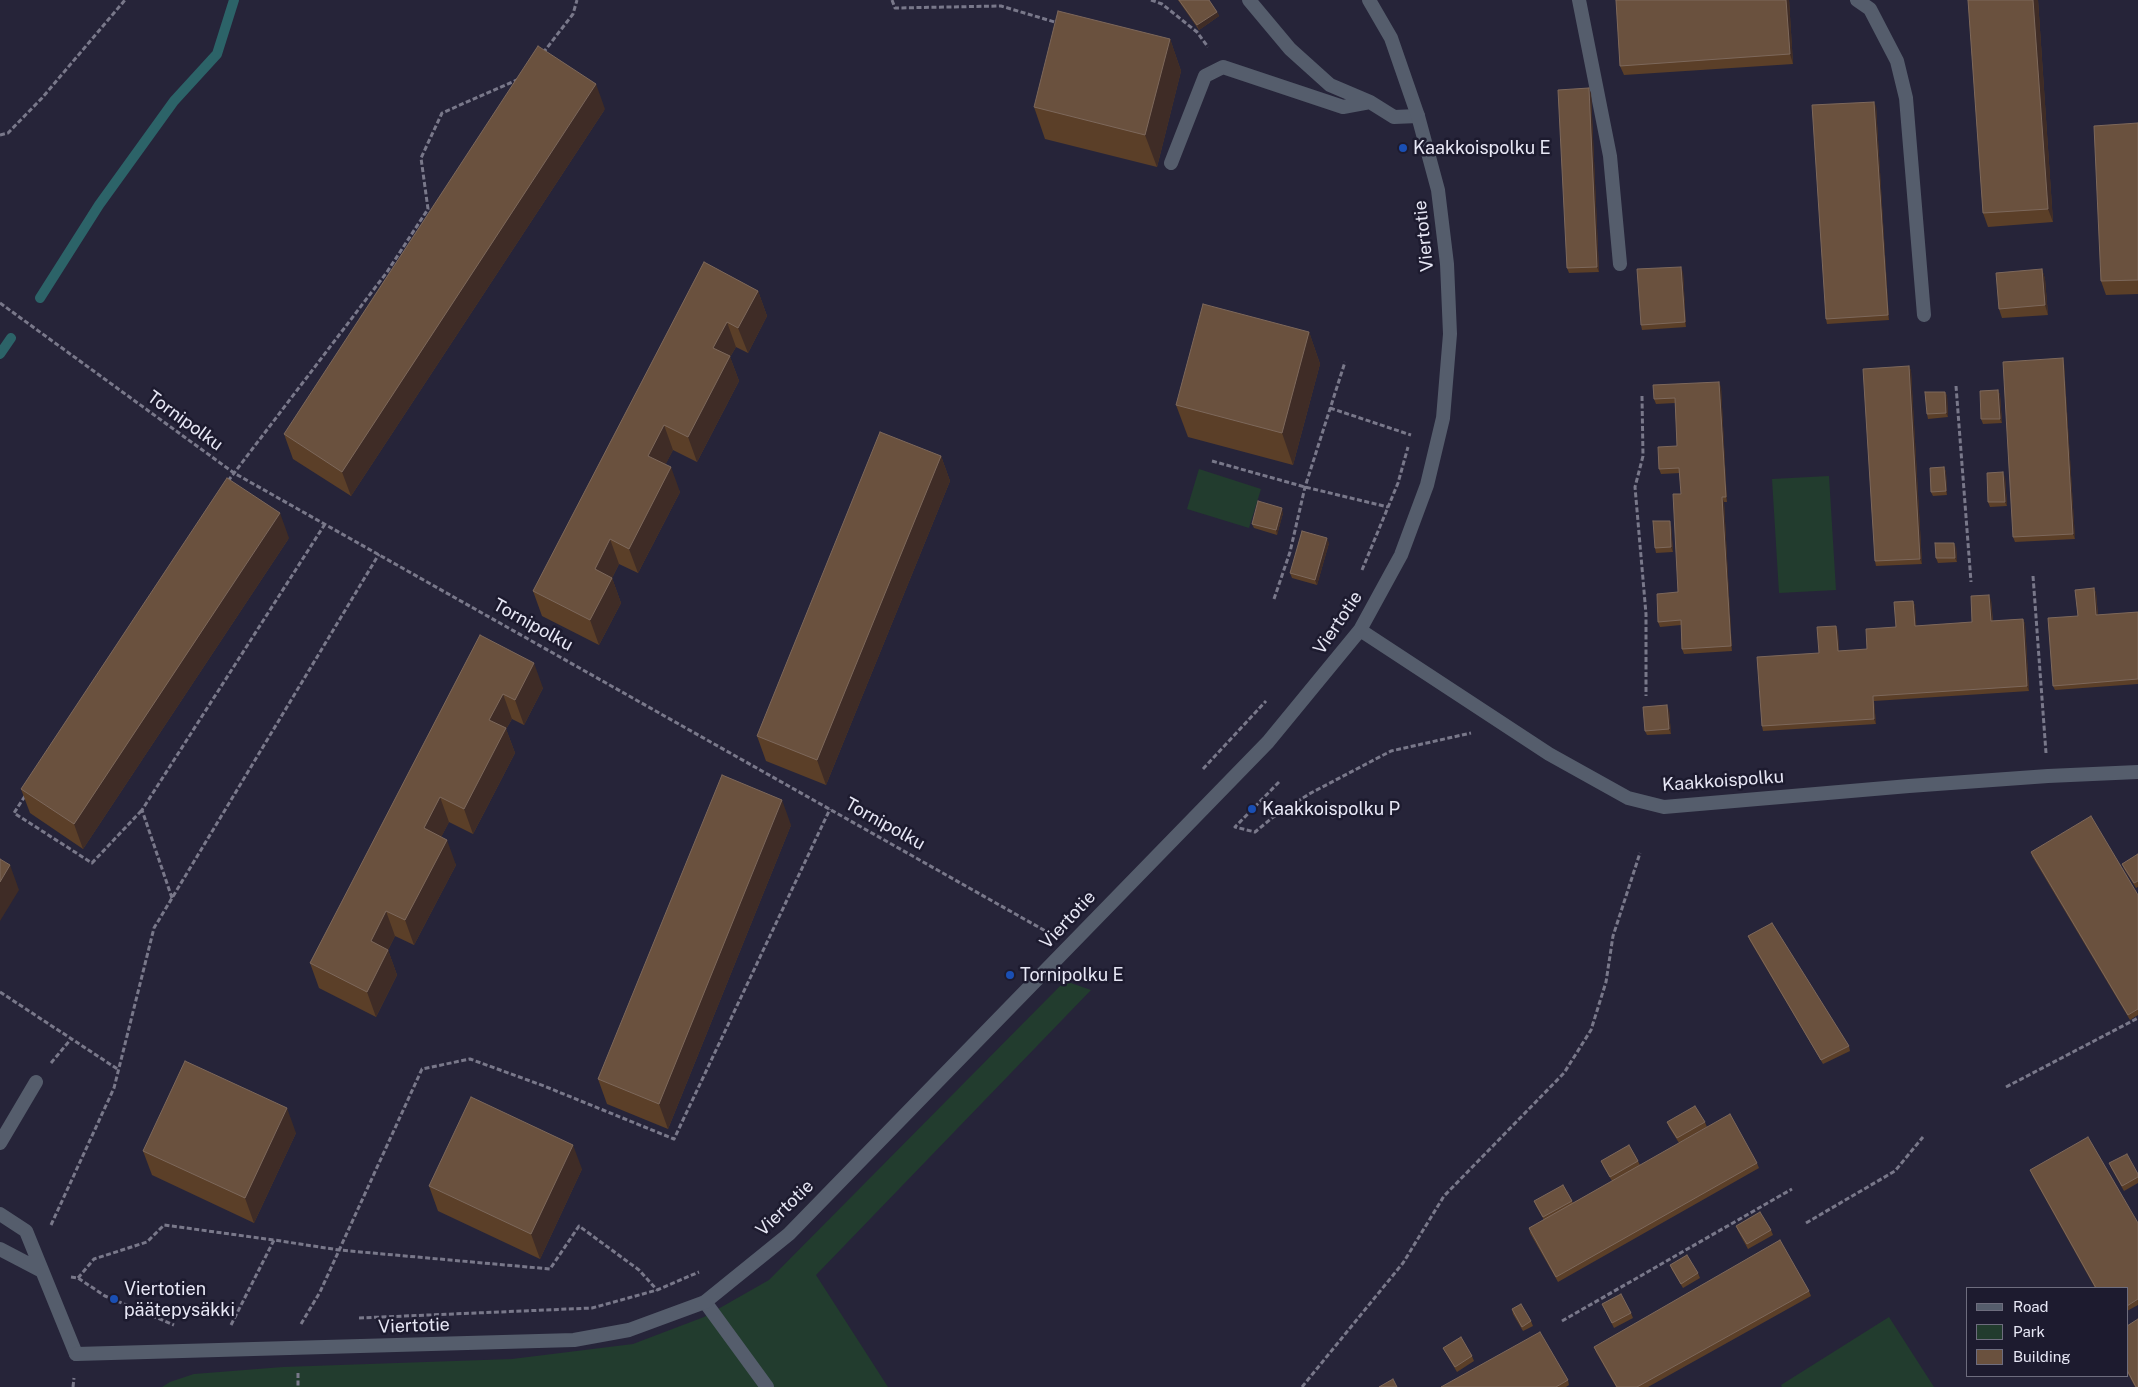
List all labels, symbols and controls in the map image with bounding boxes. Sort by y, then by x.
place label: Kaakkoispolku E [1413,137,1551,159]
marker: Kaakkoispolku E [1397,142,1409,154]
street label: Viertotie [1410,199,1438,273]
street label: Tornipolku [143,386,227,456]
street label: Viertotie [1309,587,1367,659]
street label: Tornipolku [489,594,577,656]
street label: Kaakkoispolku [1661,766,1785,796]
street label: Tornipolku [841,793,929,855]
place label: Kaakkoispolku P [1262,798,1400,820]
marker: Kaakkoispolku P [1246,803,1258,815]
street label: Viertotie [1036,886,1100,954]
place label: Tornipolku E [1020,964,1124,986]
marker: Tornipolku E [1004,969,1016,981]
street label: Viertotie [752,1175,818,1241]
place label: Viertotien päätepysäkki [124,1278,235,1320]
legend [1966,1287,2128,1377]
marker: Viertotien päätepysäkki [108,1293,120,1305]
text: Road [2013,1298,2049,1315]
street label: Viertotie [378,1314,450,1338]
text: Park [2013,1323,2045,1340]
text: Building [2013,1348,2071,1365]

